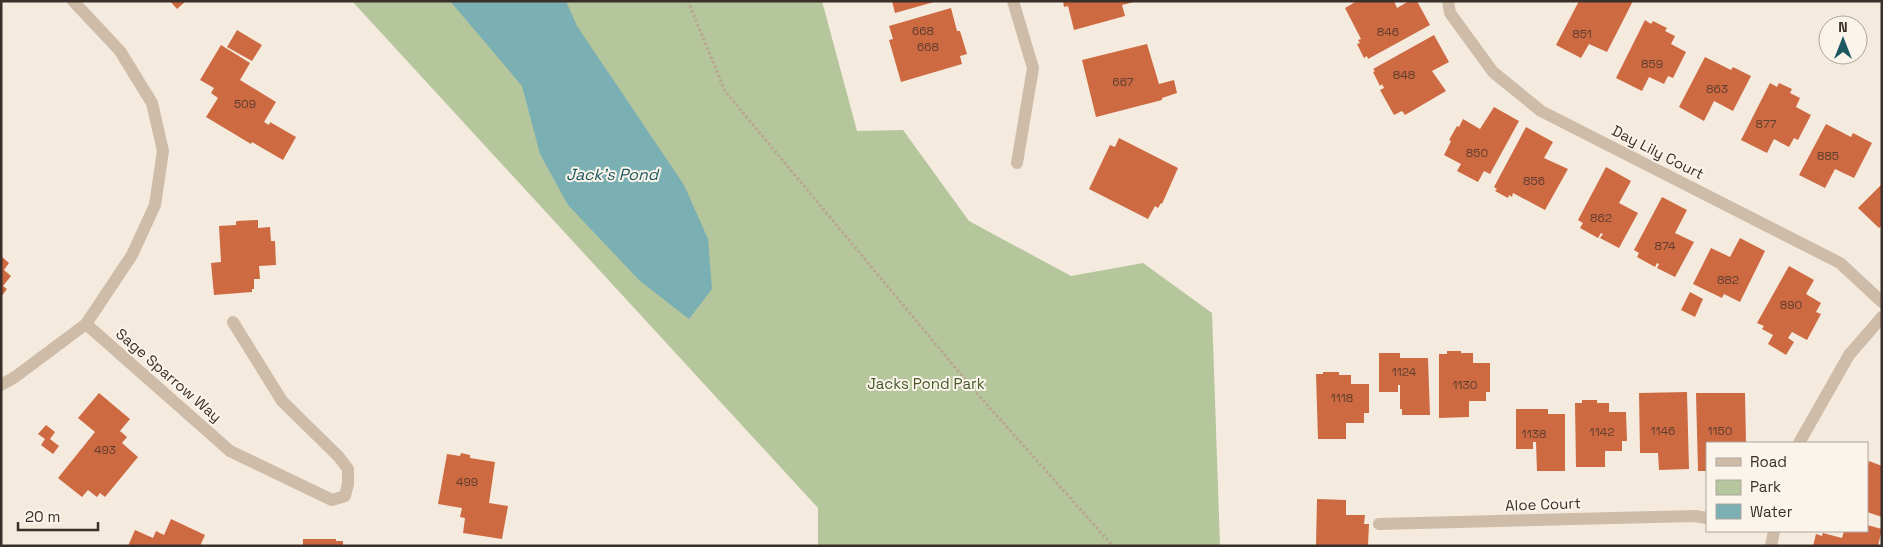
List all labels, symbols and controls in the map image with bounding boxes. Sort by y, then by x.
north arrow [1818,15,1868,65]
text: N [1838,18,1848,36]
house number: 668 [912,23,934,39]
house number: 846 [1377,24,1399,40]
house number: 851 [1572,26,1592,42]
house number: 668 [917,39,939,55]
house number: 859 [1641,56,1663,72]
house number: 848 [1393,67,1415,83]
house number: 667 [1112,74,1134,90]
house number: 863 [1706,81,1728,97]
house number: 509 [234,96,256,112]
house number: 877 [1756,116,1777,132]
street label: Day Lily Court [1609,121,1707,183]
house number: 850 [1466,145,1488,161]
house number: 885 [1817,148,1839,164]
water label: Jack's Pond [566,164,660,185]
house number: 856 [1523,173,1545,189]
house number: 862 [1590,210,1612,226]
house number: 874 [1655,238,1676,254]
house number: 882 [1717,272,1739,288]
house number: 890 [1780,297,1802,313]
street label: Sage Sparrow Way [112,324,226,426]
house number: 1124 [1392,364,1417,380]
park label: Jacks Pond Park [867,374,985,393]
house number: 1130 [1453,377,1477,393]
house number: 1118 [1331,390,1353,406]
house number: 1146 [1651,423,1675,439]
house number: 1150 [1708,423,1732,439]
house number: 1142 [1590,424,1614,440]
house number: 1138 [1522,426,1546,442]
house number: 493 [94,442,116,458]
legend [1706,442,1868,532]
text: Road [1750,452,1787,471]
house number: 499 [456,474,478,490]
text: Park [1750,477,1781,496]
street label: Aloe Court [1505,493,1581,515]
scale bar [18,500,98,532]
text: Water [1750,502,1793,521]
text: 20 m [25,507,60,526]

